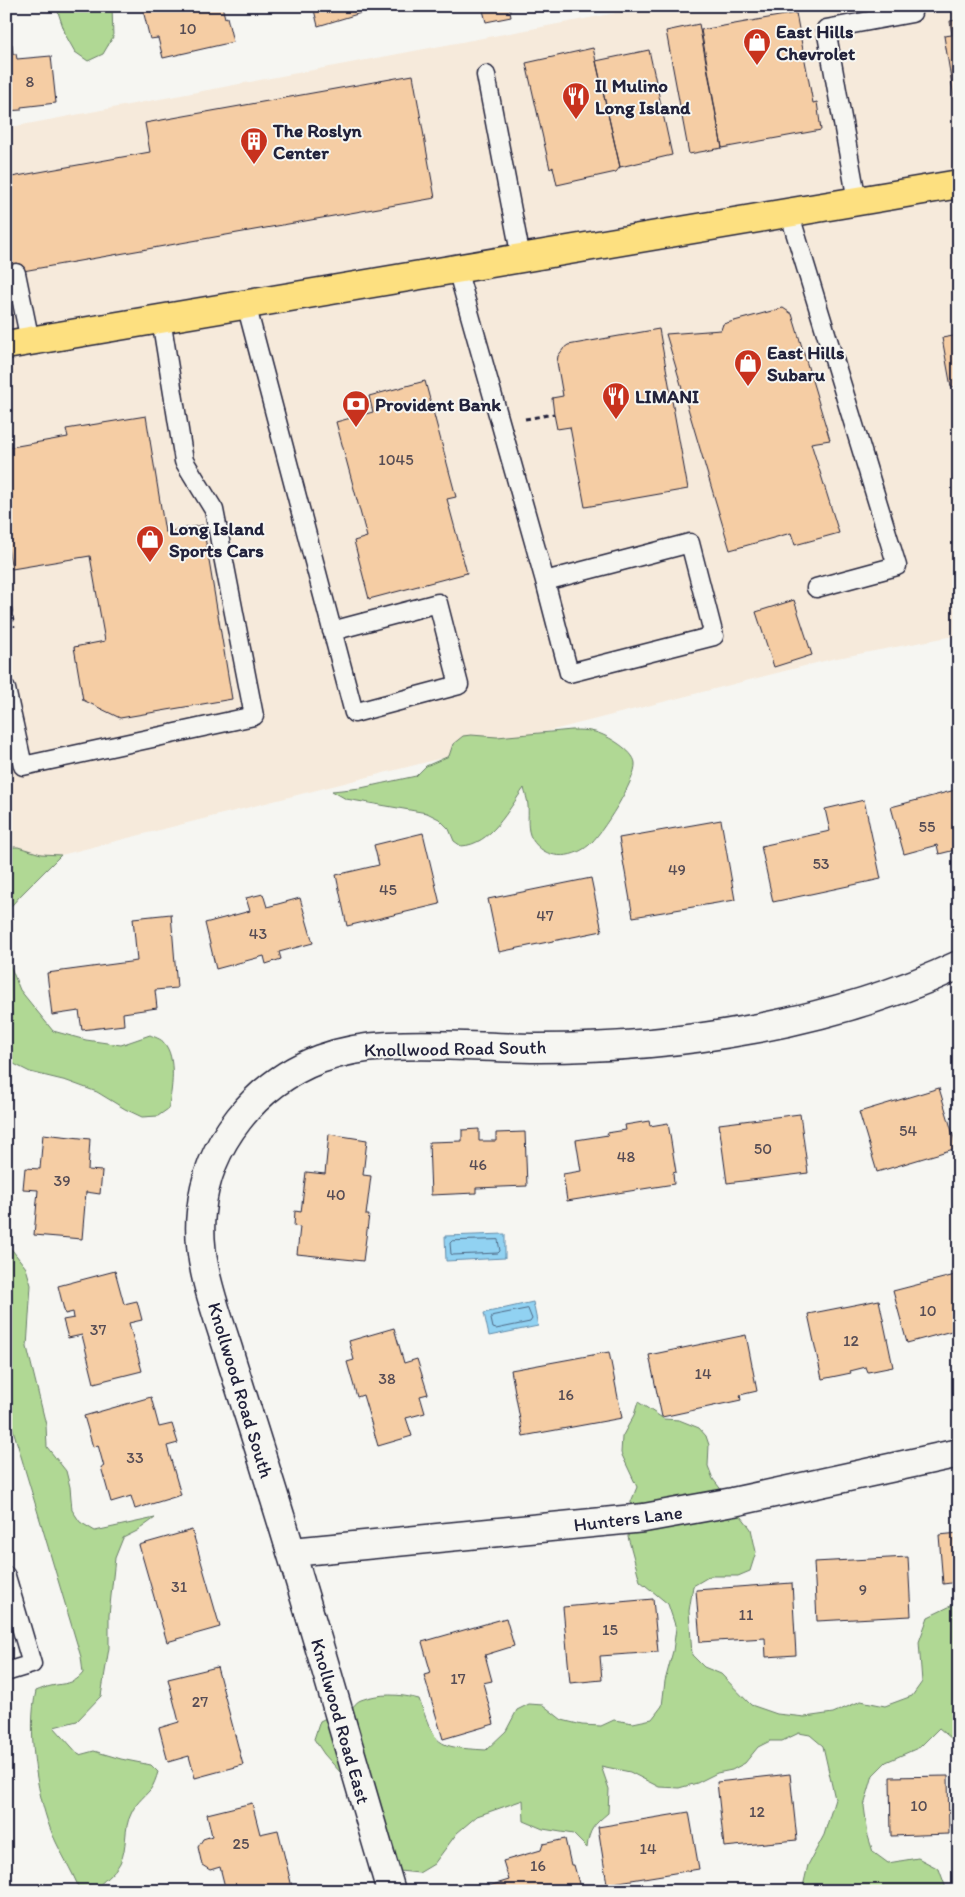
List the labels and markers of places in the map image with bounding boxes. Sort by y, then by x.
place label: East Hills Chevrolet [776,20,856,65]
shop icon: East Hills Chevrolet [742,27,772,66]
place label: Il Mulino Long Island [595,74,691,119]
restaurant icon: Il Mulino Long Island [561,81,591,120]
place label: The Roslyn Center [272,119,362,164]
building icon: The Roslyn Center [239,126,269,165]
place label: East Hills Subaru [767,341,845,386]
shop icon: East Hills Subaru [733,348,763,387]
restaurant icon: LIMANI [601,381,631,420]
place label: LIMANI [635,385,699,408]
bank icon: Provident Bank [341,389,371,428]
place label: Provident Bank [375,393,501,416]
place label: Long Island Sports Cars [169,517,265,562]
shop icon: Long Island Sports Cars [135,524,165,563]

